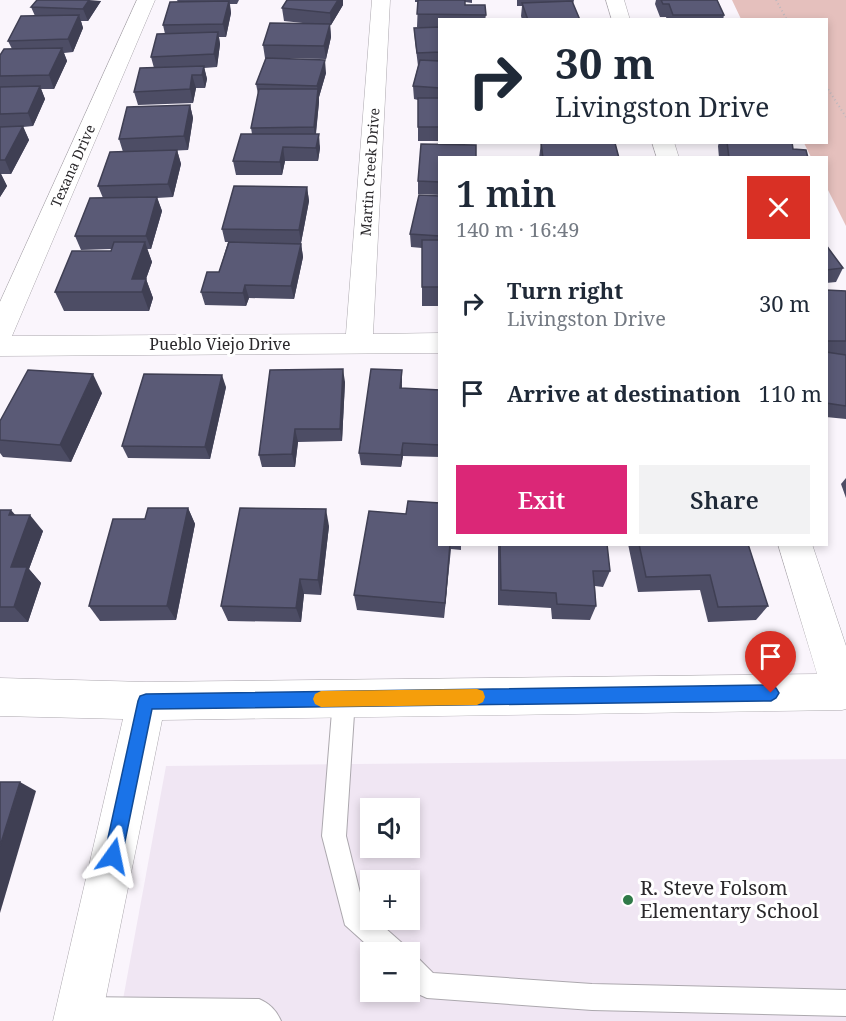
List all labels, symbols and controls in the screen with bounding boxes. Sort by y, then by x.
text: 30 m [555,34,655,91]
icon: right [456,42,534,120]
text: Livingston Drive [555,88,769,125]
street label: Martin Creek Drive [356,107,383,237]
street label: Texana Drive [46,121,99,210]
text: 1 min [456,169,557,218]
button: close [747,176,810,239]
text: 140 m · 16:49 [456,216,579,243]
text: Turn right [507,275,623,305]
icon: right [456,287,489,320]
text: 30 m [759,288,810,318]
text: Livingston Drive [507,305,666,332]
street label: Pueblo Viejo Drive [149,333,291,355]
icon: arrive [456,377,489,410]
text: Arrive at destination [507,378,741,408]
text: 110 m [759,378,822,408]
button: Exit [456,465,627,534]
button: Share [639,465,810,534]
pin [745,631,796,693]
icon: arrive [754,640,787,673]
map controls [360,798,420,1002]
button: sound [360,798,420,858]
position arrow [81,824,145,888]
button: + [360,870,420,930]
place label: R. Steve Folsom Elementary School [640,874,819,924]
marker: R. Steve Folsom Elementary School [621,893,635,907]
button: − [360,942,420,1002]

